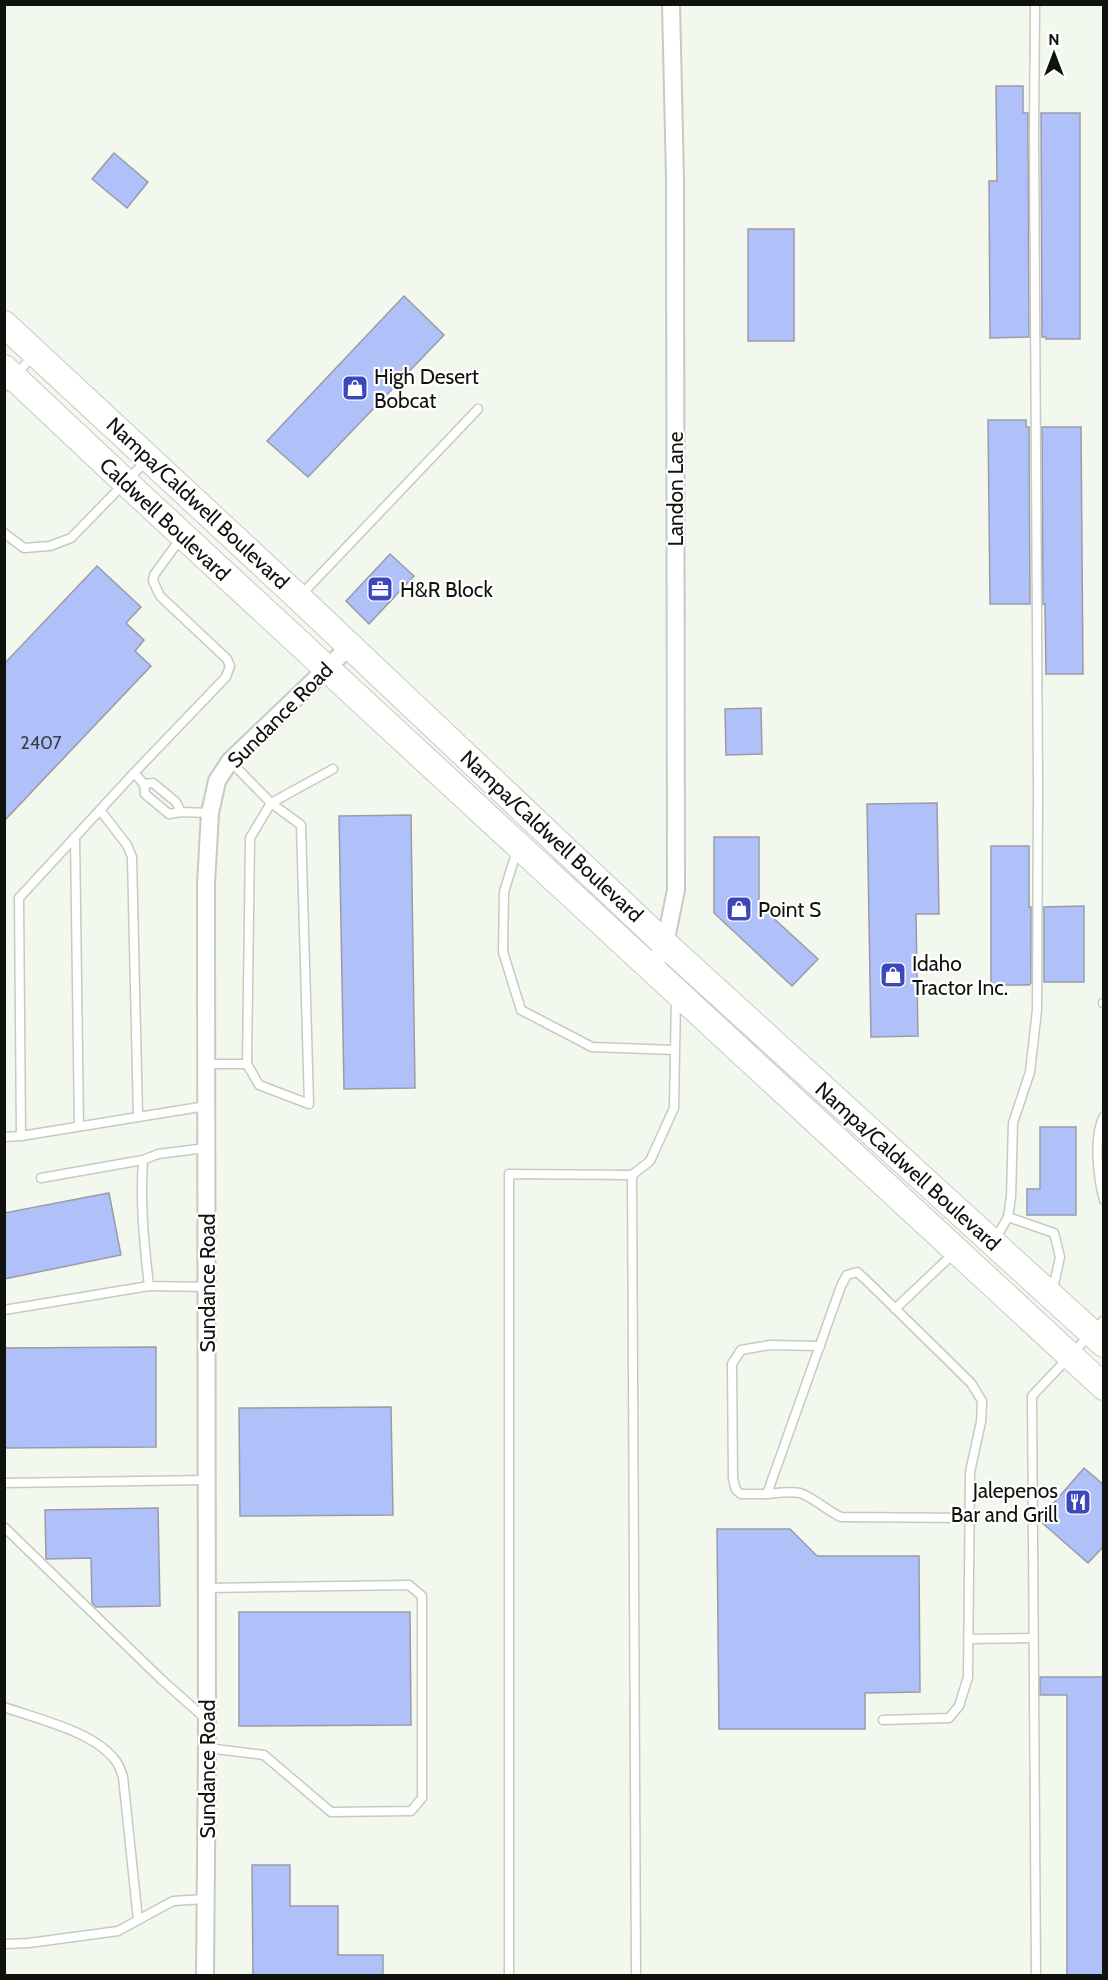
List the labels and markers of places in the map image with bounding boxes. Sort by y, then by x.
place label: High Desert Bobcat [374,364,479,413]
shop icon: High Desert Bobcat [340,373,370,403]
office icon: H&R Block [365,574,395,604]
place label: H&R Block [400,577,493,602]
shop icon: Point S [724,894,754,924]
place label: Point S [758,897,821,922]
place label: Idaho Tractor Inc. [912,951,1008,1000]
shop icon: Idaho Tractor Inc. [878,960,908,990]
place label: Jalepenos Bar and Grill [951,1478,1058,1527]
restaurant icon: Jalepenos Bar and Grill [1063,1487,1093,1517]

